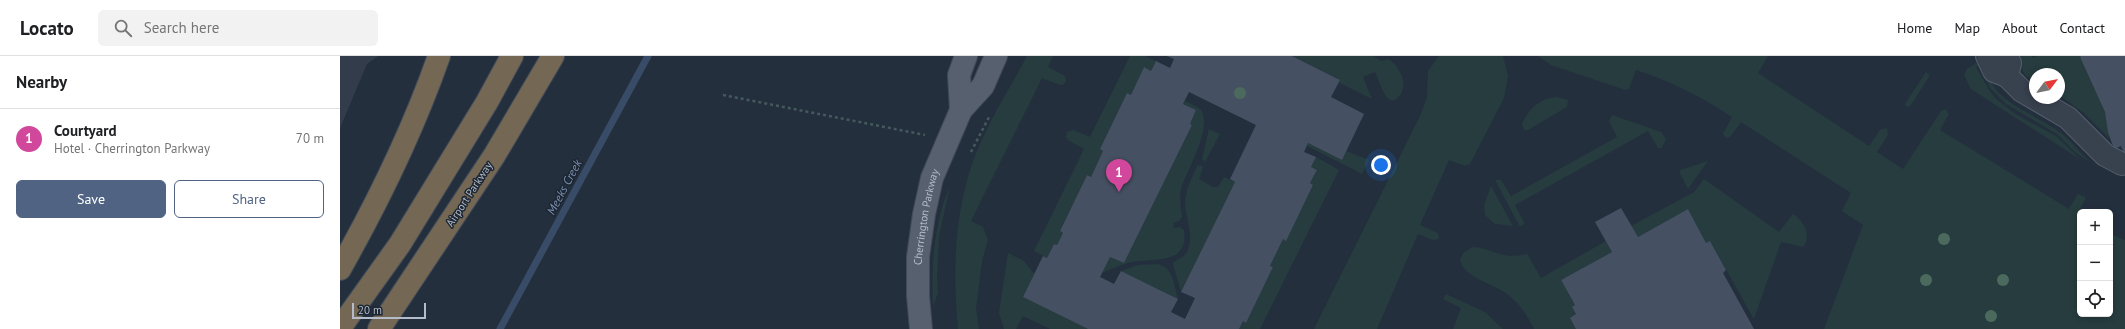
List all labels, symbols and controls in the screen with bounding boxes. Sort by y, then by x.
search box [98,10,378,46]
text: Locato [20,16,74,40]
icon: search [112,17,134,39]
text: Search here [144,18,219,37]
text: Home [1897,19,1932,37]
text: Map [1954,19,1980,37]
text: About [2002,19,2038,37]
text: Contact [2060,19,2105,37]
north arrow [2029,68,2065,104]
text: Nearby [16,71,67,93]
text: Courtyard [54,121,117,140]
text: 1 [25,130,33,147]
text: 70 m [296,130,324,147]
text: Hotel · Cherrington Parkway [54,140,210,157]
your location [1371,155,1391,175]
water label: Meeks Creek [543,156,585,217]
street label: Airport Parkway [443,158,496,229]
pin: 1 [1106,159,1132,192]
street label: Cherrington Parkway [911,166,942,265]
button: Save [16,180,166,218]
button: Share [174,180,324,218]
map controls [2077,209,2113,317]
button: + [2077,209,2113,245]
button: − [2077,245,2113,281]
button: locate [2077,281,2113,317]
scale bar [352,301,426,320]
text: 20 m [358,303,382,317]

